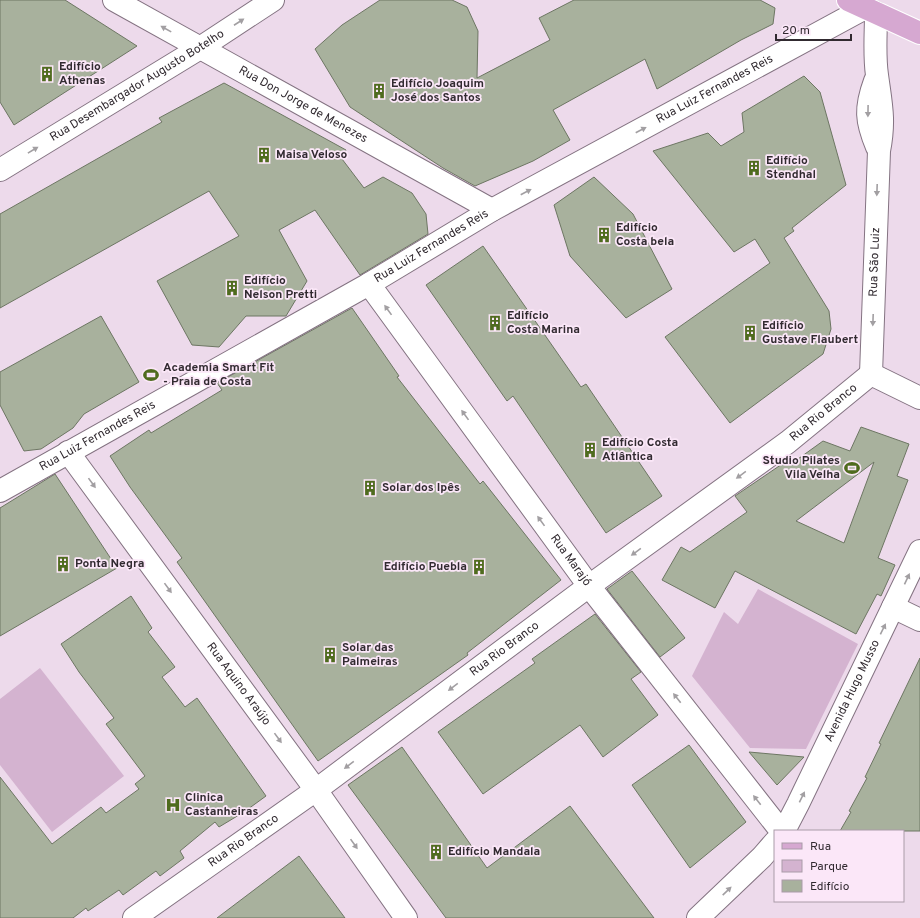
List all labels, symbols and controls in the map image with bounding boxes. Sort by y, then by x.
scale bar [776,16,851,42]
one-way arrow [233,19,245,26]
text: 20 m [782,23,810,39]
street label: Rua Desembargador Augusto Botelho [47,26,228,146]
one-way arrow [160,26,171,32]
street label: Rua Luiz Fernandes Reis [653,51,776,128]
place label: Edifício Athenas [59,59,106,89]
street label: Rua Don Jorge de Menezes [235,63,370,147]
building icon: Edifício Athenas [38,65,56,83]
place label: Edifício Joaquim José dos Santos [391,76,484,106]
building icon: Edifício Joaquim José dos Santos [370,82,388,100]
one-way arrow [865,105,871,118]
one-way arrow [635,126,647,133]
one-way arrow [28,146,38,154]
building icon: Maisa Veloso [255,146,273,164]
place label: Maisa Veloso [276,147,348,163]
place label: Edifício Stendhal [766,153,816,183]
building icon: Edifício Stendhal [745,159,763,177]
one-way arrow [874,184,881,196]
one-way arrow [521,188,532,195]
street label: Rua Luiz Fernandes Reis [371,206,492,287]
place label: Edifício Costa bela [616,220,674,250]
building icon: Edifício Costa bela [595,226,613,244]
street label: Rua São Luiz [866,227,884,297]
place label: Edifício Nelson Pretti [244,273,317,303]
building icon: Edifício Nelson Pretti [223,279,241,297]
one-way arrow [384,305,392,316]
place label: Edifício Costa Marina [507,308,580,338]
building icon: Edifício Costa Marina [486,314,504,332]
one-way arrow [869,314,876,326]
place label: Edifício Gustave Flaubert [762,318,858,348]
building icon: Edifício Gustave Flaubert [741,324,759,342]
place label: Academia Smart Fit - Praia de Costa [163,360,275,390]
sports icon: Academia Smart Fit - Praia de Costa [142,366,160,384]
street label: Rua Rio Branco [786,380,861,445]
street label: Rua Luiz Fernandes Reis [37,397,159,475]
one-way arrow [460,410,469,421]
place label: Edifício Costa Atlântica [602,435,678,465]
building icon: Edifício Costa Atlântica [581,441,599,459]
place label: Studio Pilates Vila Velha [763,453,840,483]
sports icon: Studio Pilates Vila Velha [843,459,861,477]
one-way arrow [736,471,747,479]
one-way arrow [87,478,95,488]
building icon: Solar dos Ipês [361,479,379,497]
place label: Solar dos Ipês [382,480,460,496]
one-way arrow [537,515,545,526]
street label: Rua Marajó [546,531,595,590]
one-way arrow [631,548,641,556]
building icon: Ponta Negra [54,555,72,573]
place label: Ponta Negra [75,556,144,572]
building icon: Edifício Puebla [470,558,488,576]
place label: Edifício Puebla [384,559,467,575]
one-way arrow [904,573,910,585]
one-way arrow [164,583,172,593]
street label: Rua Rio Branco [467,618,543,680]
one-way arrow [880,623,886,635]
street label: Avenida Hugo Musso [821,637,884,745]
street label: Rua Aquino Araújo [203,639,274,729]
place label: Solar das Palmeiras [342,640,398,670]
building icon: Solar das Palmeiras [321,646,339,664]
one-way arrow [448,683,458,691]
one-way arrow [672,693,681,704]
one-way arrow [274,733,282,743]
one-way arrow [343,761,354,769]
place label: Clinica Castanheiras [185,790,258,820]
one-way arrow [799,791,805,802]
one-way arrow [753,795,761,806]
hospital icon: Clinica Castanheiras [164,796,182,814]
street label: Rua Rio Branco [205,810,282,871]
legend [774,830,904,902]
one-way arrow [350,838,358,849]
text: Rua [810,839,831,855]
building icon: Edifício Mandala [427,843,445,861]
place label: Edifício Mandala [448,844,540,860]
text: Parque [810,859,848,875]
text: Edifício [810,879,850,895]
one-way arrow [722,886,732,896]

